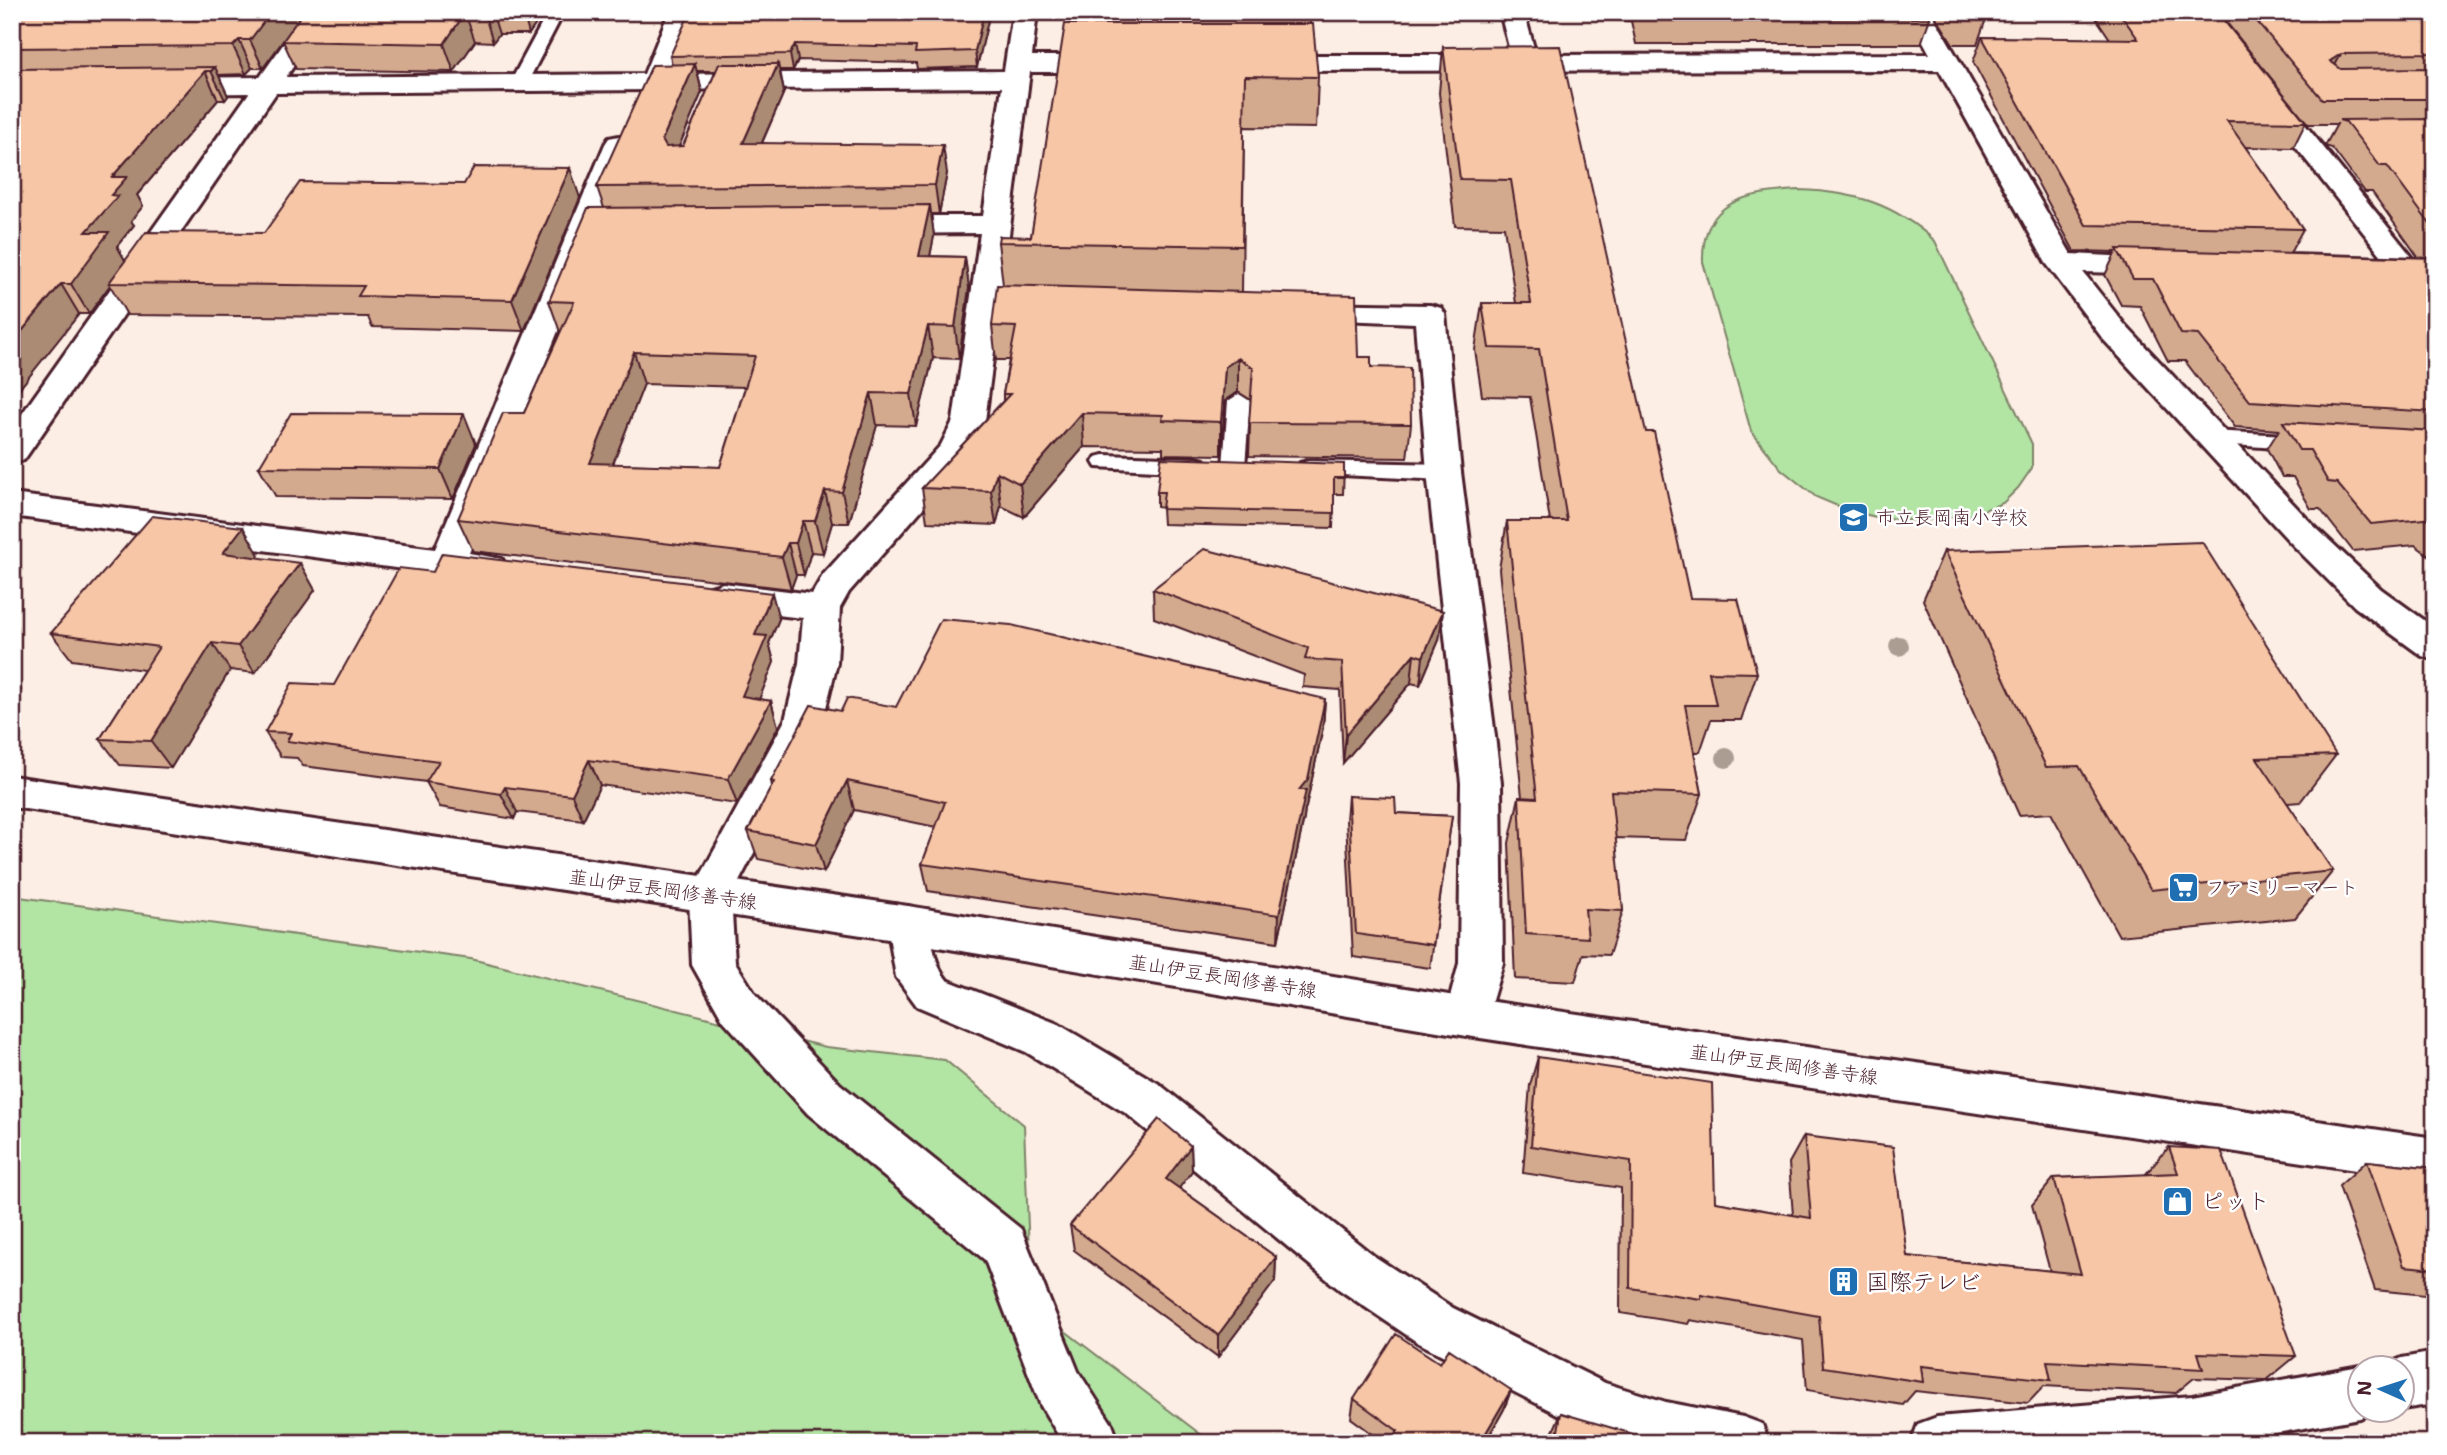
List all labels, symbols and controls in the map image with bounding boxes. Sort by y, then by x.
school or university icon: 市立長岡南小学校 [1836,500,1870,534]
place label: 市立長岡南小学校 [1876,505,2028,530]
street label: 韮山伊豆長岡修善寺線 [567,864,759,915]
supermarket icon: ファミリーマート [2166,870,2200,904]
place label: ファミリーマート [2206,875,2358,900]
street label: 韮山伊豆長岡修善寺線 [1127,949,1319,1004]
street label: 韮山伊豆長岡修善寺線 [1688,1039,1880,1090]
shop icon: ピット [2161,1184,2195,1218]
place label: ピット [2201,1186,2270,1216]
building icon: 国際テレビ [1826,1265,1860,1299]
place label: 国際テレビ [1866,1267,1981,1297]
north arrow [2346,1354,2416,1424]
text: N [2352,1380,2377,1396]

